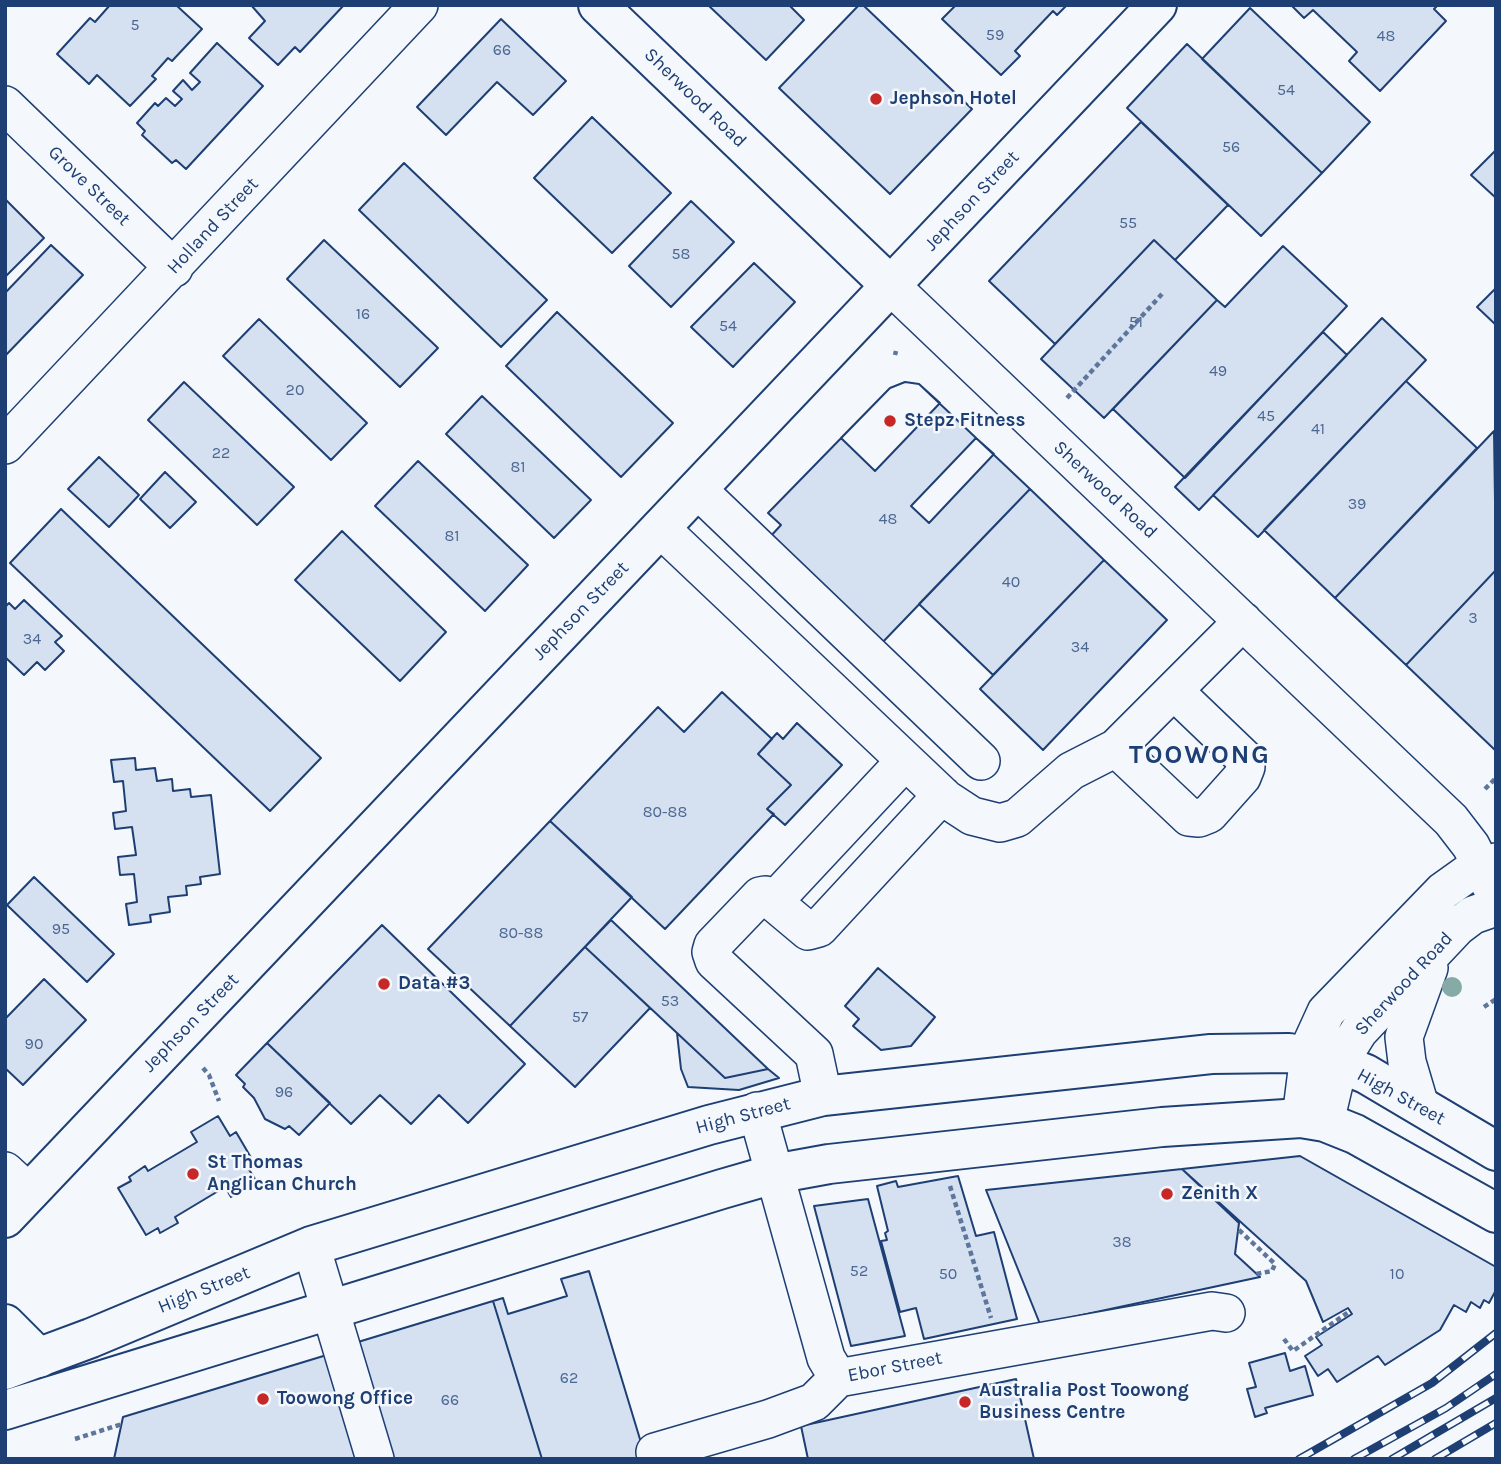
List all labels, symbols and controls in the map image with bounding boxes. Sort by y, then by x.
house number: 5 [130,15,140,35]
house number: 59 [986,25,1004,45]
house number: 48 [1377,26,1395,46]
house number: 66 [493,40,511,60]
street label: Sherwood Road [639,43,751,153]
house number: 54 [1277,80,1295,100]
place label: Jephson Hotel [890,88,1017,110]
marker: Jephson Hotel [868,91,884,107]
house number: 56 [1222,137,1240,157]
street label: Grove Street [43,141,135,231]
street label: Jephson Street [920,146,1024,256]
street label: Holland Street [163,173,263,279]
house number: 55 [1119,213,1137,233]
house number: 58 [672,244,690,264]
house number: 16 [356,304,370,324]
house number: 51 [1129,312,1143,332]
house number: 54 [719,316,737,336]
house number: 49 [1209,361,1227,381]
house number: 20 [286,380,304,400]
house number: 45 [1257,406,1275,426]
place label: Stepz Fitness [904,410,1026,432]
marker: Stepz Fitness [882,413,898,429]
house number: 41 [1311,419,1325,439]
street label: Sherwood Road [1048,436,1162,544]
house number: 22 [212,443,230,463]
house number: 81 [510,457,526,477]
house number: 39 [1348,494,1366,514]
house number: 48 [879,509,897,529]
house number: 81 [444,526,460,546]
street label: Jephson Street [528,557,634,665]
house number: 40 [1002,572,1020,592]
house number: 3 [1468,608,1478,628]
house number: 34 [23,629,41,649]
house number: 34 [1071,637,1089,657]
district label: TOOWONG [1130,740,1270,772]
house number: 80-88 [643,802,687,822]
house number: 95 [52,919,70,939]
house number: 80-88 [499,923,543,943]
street label: Sherwood Road [1350,927,1458,1041]
street label: Jephson Street [138,969,244,1077]
place label: Data #3 [398,973,470,995]
marker: Data #3 [376,976,392,992]
house number: 53 [661,991,679,1011]
house number: 57 [572,1007,588,1027]
house number: 90 [25,1034,43,1054]
street label: High Street [1353,1063,1449,1131]
house number: 96 [275,1082,293,1102]
street label: High Street [693,1092,793,1140]
place label: St Thomas Anglican Church [207,1152,357,1196]
marker: St Thomas Anglican Church [185,1166,201,1182]
place label: Zenith X [1181,1183,1258,1205]
marker: Zenith X [1159,1186,1175,1202]
house number: 38 [1112,1232,1132,1252]
street label: High Street [155,1261,253,1319]
house number: 52 [850,1261,868,1281]
house number: 50 [939,1264,957,1284]
house number: 10 [1390,1264,1404,1284]
street label: Ebor Street [846,1347,944,1387]
house number: 62 [560,1368,578,1388]
place label: Australia Post Toowong Business Centre [979,1380,1189,1424]
place label: Toowong Office [277,1388,413,1410]
house number: 66 [441,1390,459,1410]
marker: Toowong Office [255,1391,271,1407]
marker: Australia Post Toowong Business Centre [957,1394,973,1410]

